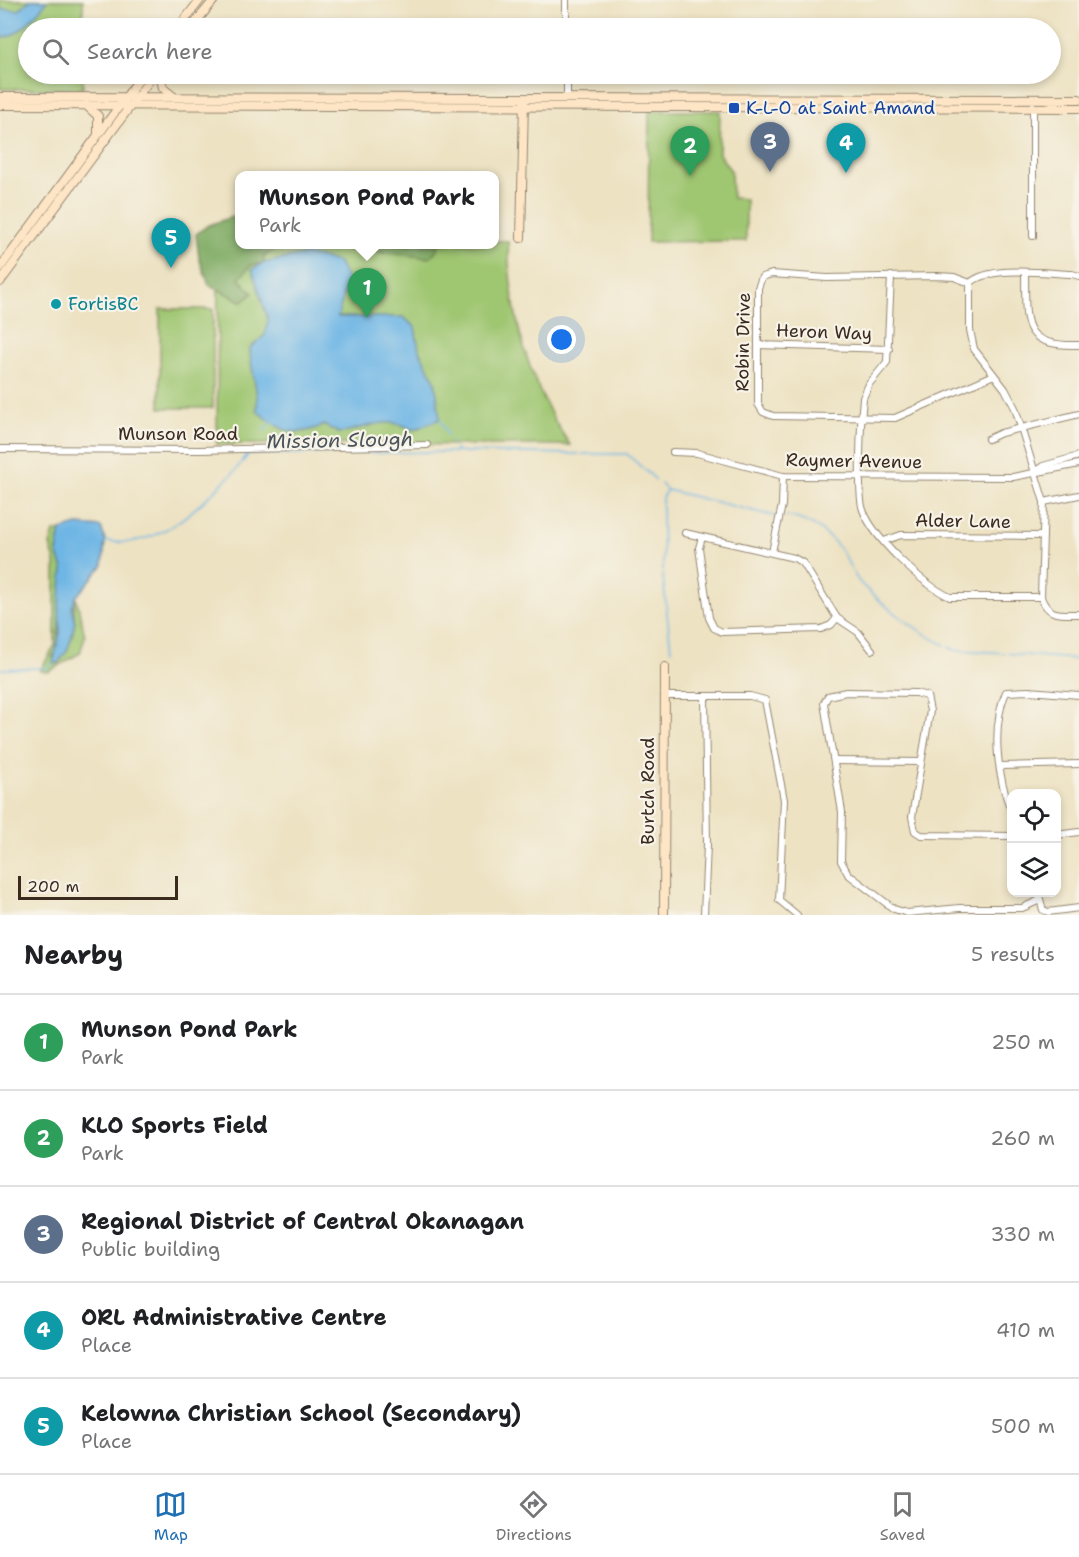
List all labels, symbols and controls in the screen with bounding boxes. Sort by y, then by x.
search box [18,18,1061,84]
icon: search [39,35,72,68]
text: Search here [87,37,213,66]
place label: K-L-O at Saint Amand [746,96,935,120]
marker: K-L-O at Saint Amand [727,101,741,115]
pin: 3 [750,122,790,172]
pin: 4 [826,124,866,173]
pin: 2 [670,126,710,176]
popup [235,171,499,249]
text: Munson Pond Park [259,183,475,212]
text: Park [259,212,302,238]
pin: 5 [152,218,190,268]
pin: 1 [348,268,386,318]
place label: FortisBC [68,292,139,316]
street label: Robin Drive [730,292,756,392]
marker: FortisBC [49,297,63,311]
street label: Heron Way [775,318,873,346]
your location [547,325,576,354]
street label: Munson Road [118,422,238,446]
water label: Mission Slough [266,426,414,454]
street label: Raymer Avenue [786,448,922,474]
street label: Alder Lane [915,508,1011,534]
street label: Burtch Road [636,737,660,845]
map controls [1007,789,1061,897]
button: locate [1007,789,1061,843]
button: layers [1007,843,1061,897]
scale bar [18,873,178,900]
text: 200 m [27,876,79,897]
text: Nearby [24,937,123,972]
text: 5 results [971,941,1055,967]
text: Munson Pond Park [81,1015,298,1044]
text: 1 [39,1029,48,1055]
text: 250 m [991,1029,1055,1055]
text: Park [81,1044,124,1070]
text: KLO Sports Field [81,1111,268,1140]
text: 2 [37,1125,51,1151]
text: 260 m [990,1125,1055,1151]
text: Park [81,1140,124,1166]
text: Regional District of Central Okanagan [81,1207,524,1236]
text: 3 [37,1221,51,1247]
text: 330 m [991,1221,1055,1247]
text: Public building [81,1236,220,1262]
text: ORL Administrative Centre [81,1303,387,1332]
text: 4 [37,1317,51,1343]
text: 410 m [996,1317,1055,1343]
text: Place [81,1332,132,1358]
text: Kelowna Christian School (Secondary) [81,1399,521,1428]
text: 5 [37,1413,50,1439]
text: 500 m [991,1413,1055,1439]
text: Place [81,1428,132,1454]
tab: Map [154,1488,188,1545]
tab: Directions [496,1488,572,1545]
tab: Saved [880,1488,925,1545]

